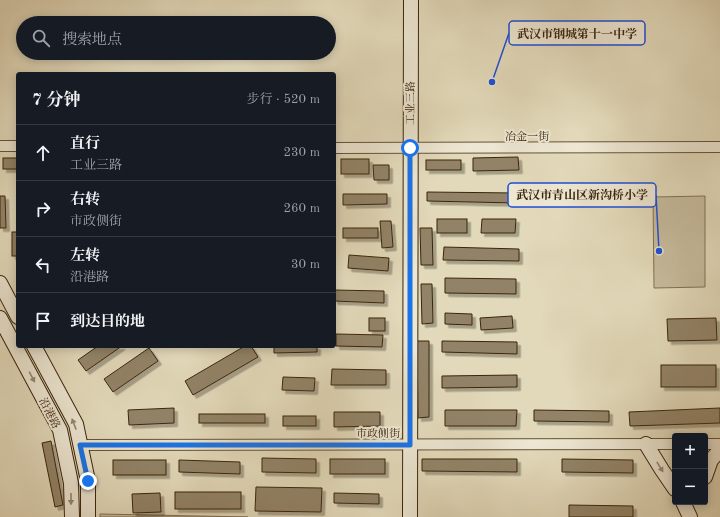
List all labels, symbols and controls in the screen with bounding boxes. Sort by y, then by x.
search box [16,16,336,60]
callout: 武汉市钢城第十一中学 [509,21,645,45]
icon: search [30,27,52,49]
text: 武汉市钢城第十一中学 [517,27,637,41]
text: 搜索地点 [62,33,122,48]
street label: 工业三路 [404,81,417,125]
text: 7 分钟 [32,92,81,109]
text: 步行 · 520 m [246,93,320,106]
street label: 冶金一街 [505,130,549,143]
text: 直行 [70,137,100,152]
route start [401,139,419,157]
icon: ahead [32,142,54,164]
text: 230 m [283,146,320,159]
text: 工业三路 [70,159,122,172]
callout: 武汉市青山区新沟桥小学 [508,183,656,207]
text: 武汉市青山区新沟桥小学 [516,188,648,202]
text: 右转 [70,193,100,208]
icon: right [32,198,54,220]
text: 260 m [283,202,320,215]
text: 市政侧街 [70,215,122,228]
text: 左转 [70,249,100,264]
icon: left [32,254,54,276]
text: 30 m [291,258,320,271]
text: 沿港路 [70,271,109,284]
icon: arrive [32,310,54,332]
text: 到达目的地 [70,315,145,330]
one-way arrow [28,371,35,383]
street label: 沿港路 [36,396,63,431]
one-way arrow [71,417,77,429]
street label: 市政侧街 [356,427,400,440]
map controls [672,433,708,505]
button: + [672,433,708,469]
one-way arrow [656,462,664,472]
button: − [672,469,708,505]
route end [79,472,97,490]
one-way arrow [68,493,75,505]

